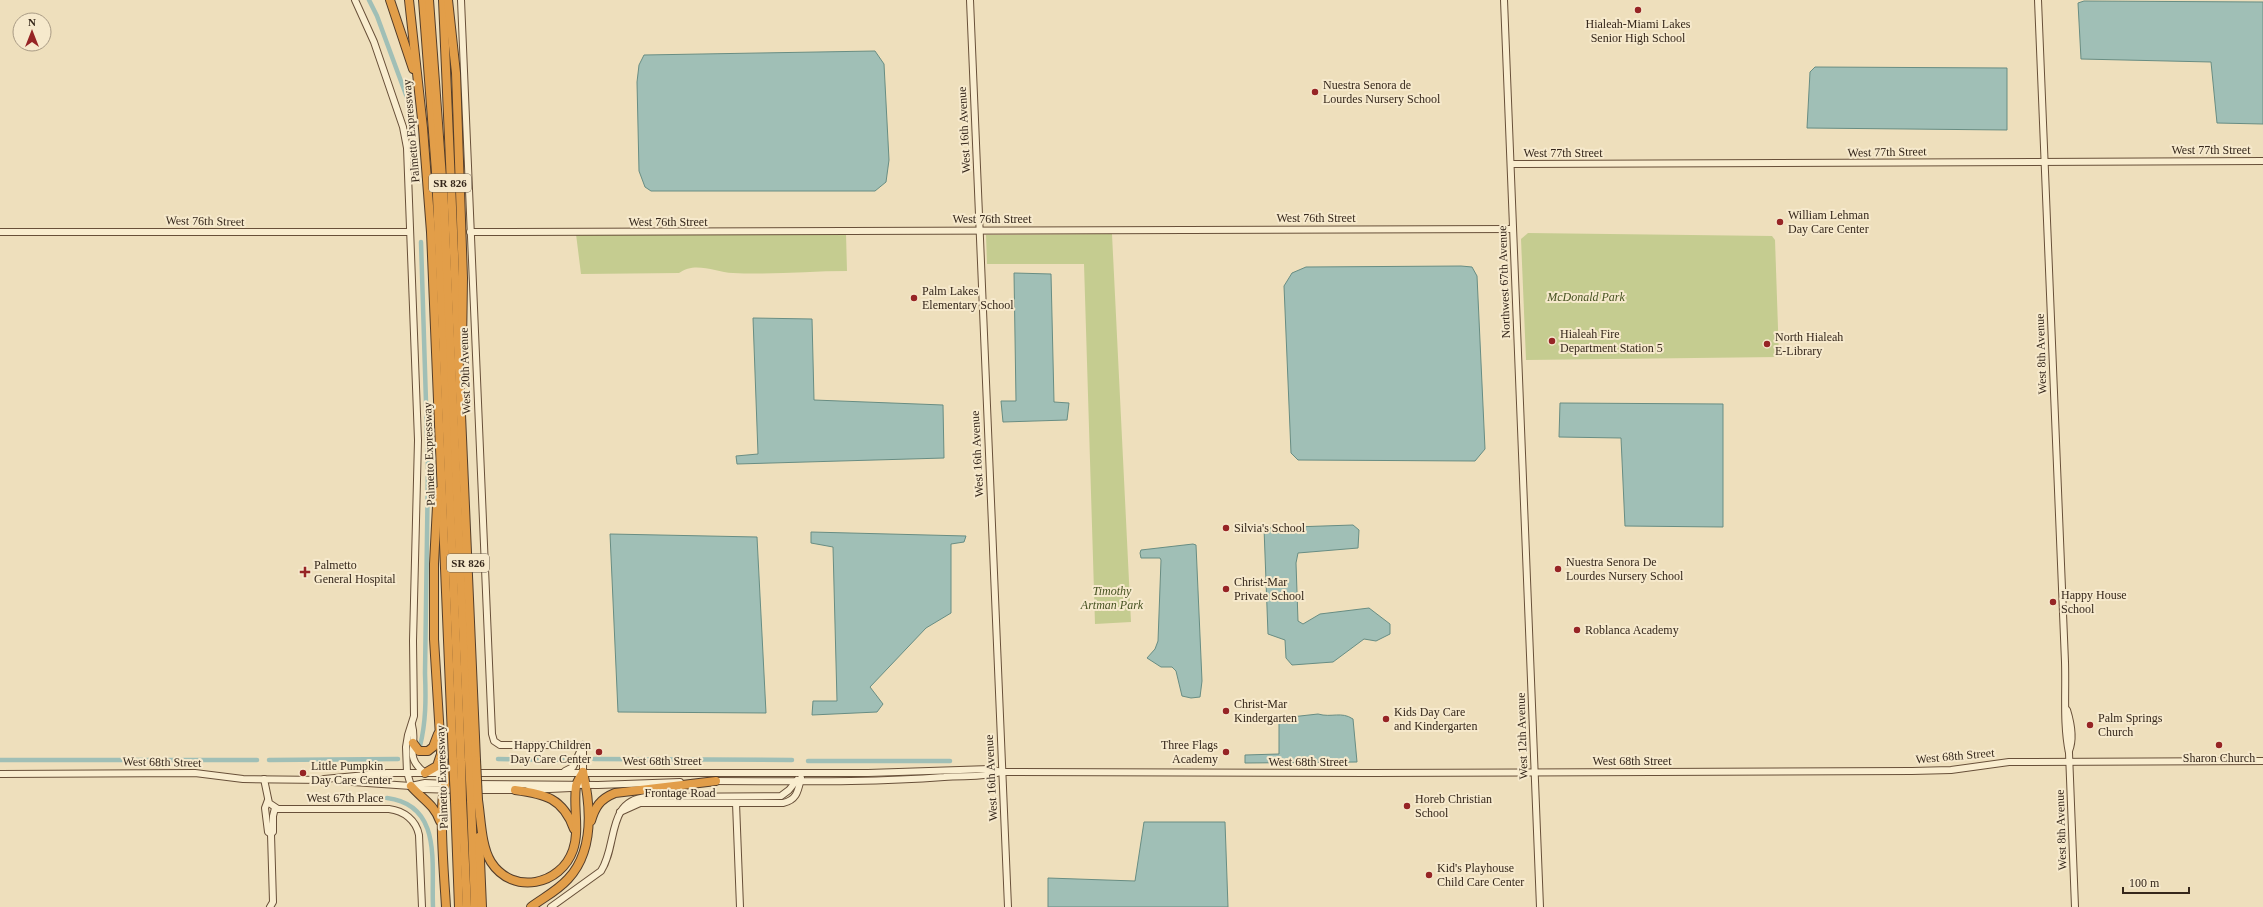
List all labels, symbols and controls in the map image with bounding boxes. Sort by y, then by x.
marker: Hialeah-Miami Lakes Senior High School [1633,5,1643,15]
north arrow [12,12,52,52]
text: N [28,16,36,28]
place label: Hialeah-Miami Lakes Senior High School [1586,17,1691,45]
place label: Nuestra Senora de Lourdes Nursery School [1323,78,1441,106]
street label: Palmetto Expressway [400,79,422,183]
street label: West 16th Avenue [955,86,973,174]
marker: Nuestra Senora de Lourdes Nursery School [1310,87,1320,97]
street label: West 77th Street [2171,143,2251,157]
street label: West 77th Street [1847,144,1927,160]
street label: West 77th Street [1523,146,1603,160]
road number: SR 826 [429,174,471,192]
place label: William Lehman Day Care Center [1788,208,1869,236]
street label: West 76th Street [1276,211,1356,225]
street label: West 76th Street [952,212,1032,226]
street label: West 76th Street [165,213,245,229]
street label: West 76th Street [628,215,708,229]
marker: William Lehman Day Care Center [1775,217,1785,227]
street label: Northwest 67th Avenue [1495,225,1513,339]
place label: Palm Lakes Elementary School [922,284,1014,312]
park label: McDonald Park [1546,290,1625,304]
marker: Palm Lakes Elementary School [909,293,919,303]
street label: West 8th Avenue [2033,313,2049,395]
street label: West 20th Avenue [456,327,474,415]
place label: Hialeah Fire Department Station 5 [1560,327,1663,355]
place label: North Hialeah E-Library [1775,330,1843,358]
marker: Hialeah Fire Department Station 5 [1547,336,1557,346]
marker: North Hialeah E-Library [1762,339,1772,349]
street label: Palmetto Expressway [420,402,438,506]
street label: West 16th Avenue [968,410,986,498]
place label: Silvia's School [1234,521,1306,535]
marker: Silvia's School [1221,523,1231,533]
road number: SR 826 [447,554,489,572]
place label: Nuestra Senora De Lourdes Nursery School [1566,555,1684,583]
place label: Palmetto General Hospital [314,558,396,586]
marker: Nuestra Senora De Lourdes Nursery School [1553,564,1563,574]
marker: Palmetto General Hospital [299,566,311,578]
place label: Christ-Mar Private School [1234,575,1305,603]
park label: Timothy Artman Park [1080,584,1144,612]
marker: Christ-Mar Private School [1221,584,1231,594]
place label: Happy House School [2061,588,2127,616]
marker: Happy House School [2048,597,2058,607]
place label: Roblanca Academy [1585,623,1679,637]
marker: Roblanca Academy [1572,625,1582,635]
street label: West 12th Avenue [1513,692,1531,780]
place label: Christ-Mar Kindergarten [1234,697,1297,725]
place label: Kids Day Care and Kindergarten [1394,705,1477,733]
marker: Christ-Mar Kindergarten [1221,706,1231,716]
place label: Palm Springs Church [2098,711,2163,739]
marker: Kids Day Care and Kindergarten [1381,714,1391,724]
marker: Palm Springs Church [2085,720,2095,730]
street label: Palmetto Expressway [433,725,451,829]
street label: West 16th Avenue [982,734,1000,822]
place label: Happy Children Day Care Center [510,738,591,766]
place label: Three Flags Academy [1161,738,1218,766]
marker: Sharon Church [2214,740,2224,750]
street label: West 68th Street [1915,746,1996,766]
marker: Happy Children Day Care Center [594,747,604,757]
marker: Three Flags Academy [1221,747,1231,757]
place label: Sharon Church [2183,751,2255,765]
street label: West 68th Street [122,754,202,770]
street label: West 68th Street [622,754,702,768]
street label: West 68th Street [1592,754,1672,768]
street label: West 68th Street [1268,755,1348,769]
place label: Little Pumpkin Day Care Center [311,759,392,787]
marker: Little Pumpkin Day Care Center [298,768,308,778]
street label: Frontage Road [645,786,716,800]
street label: West 8th Avenue [2053,789,2069,871]
street label: West 67th Place [306,791,384,805]
place label: Horeb Christian School [1415,792,1492,820]
marker: Horeb Christian School [1402,801,1412,811]
place label: Kid's Playhouse Child Care Center [1437,861,1524,889]
scale bar [2123,869,2189,895]
marker: Kid's Playhouse Child Care Center [1424,870,1434,880]
text: 100 m [2129,876,2160,890]

